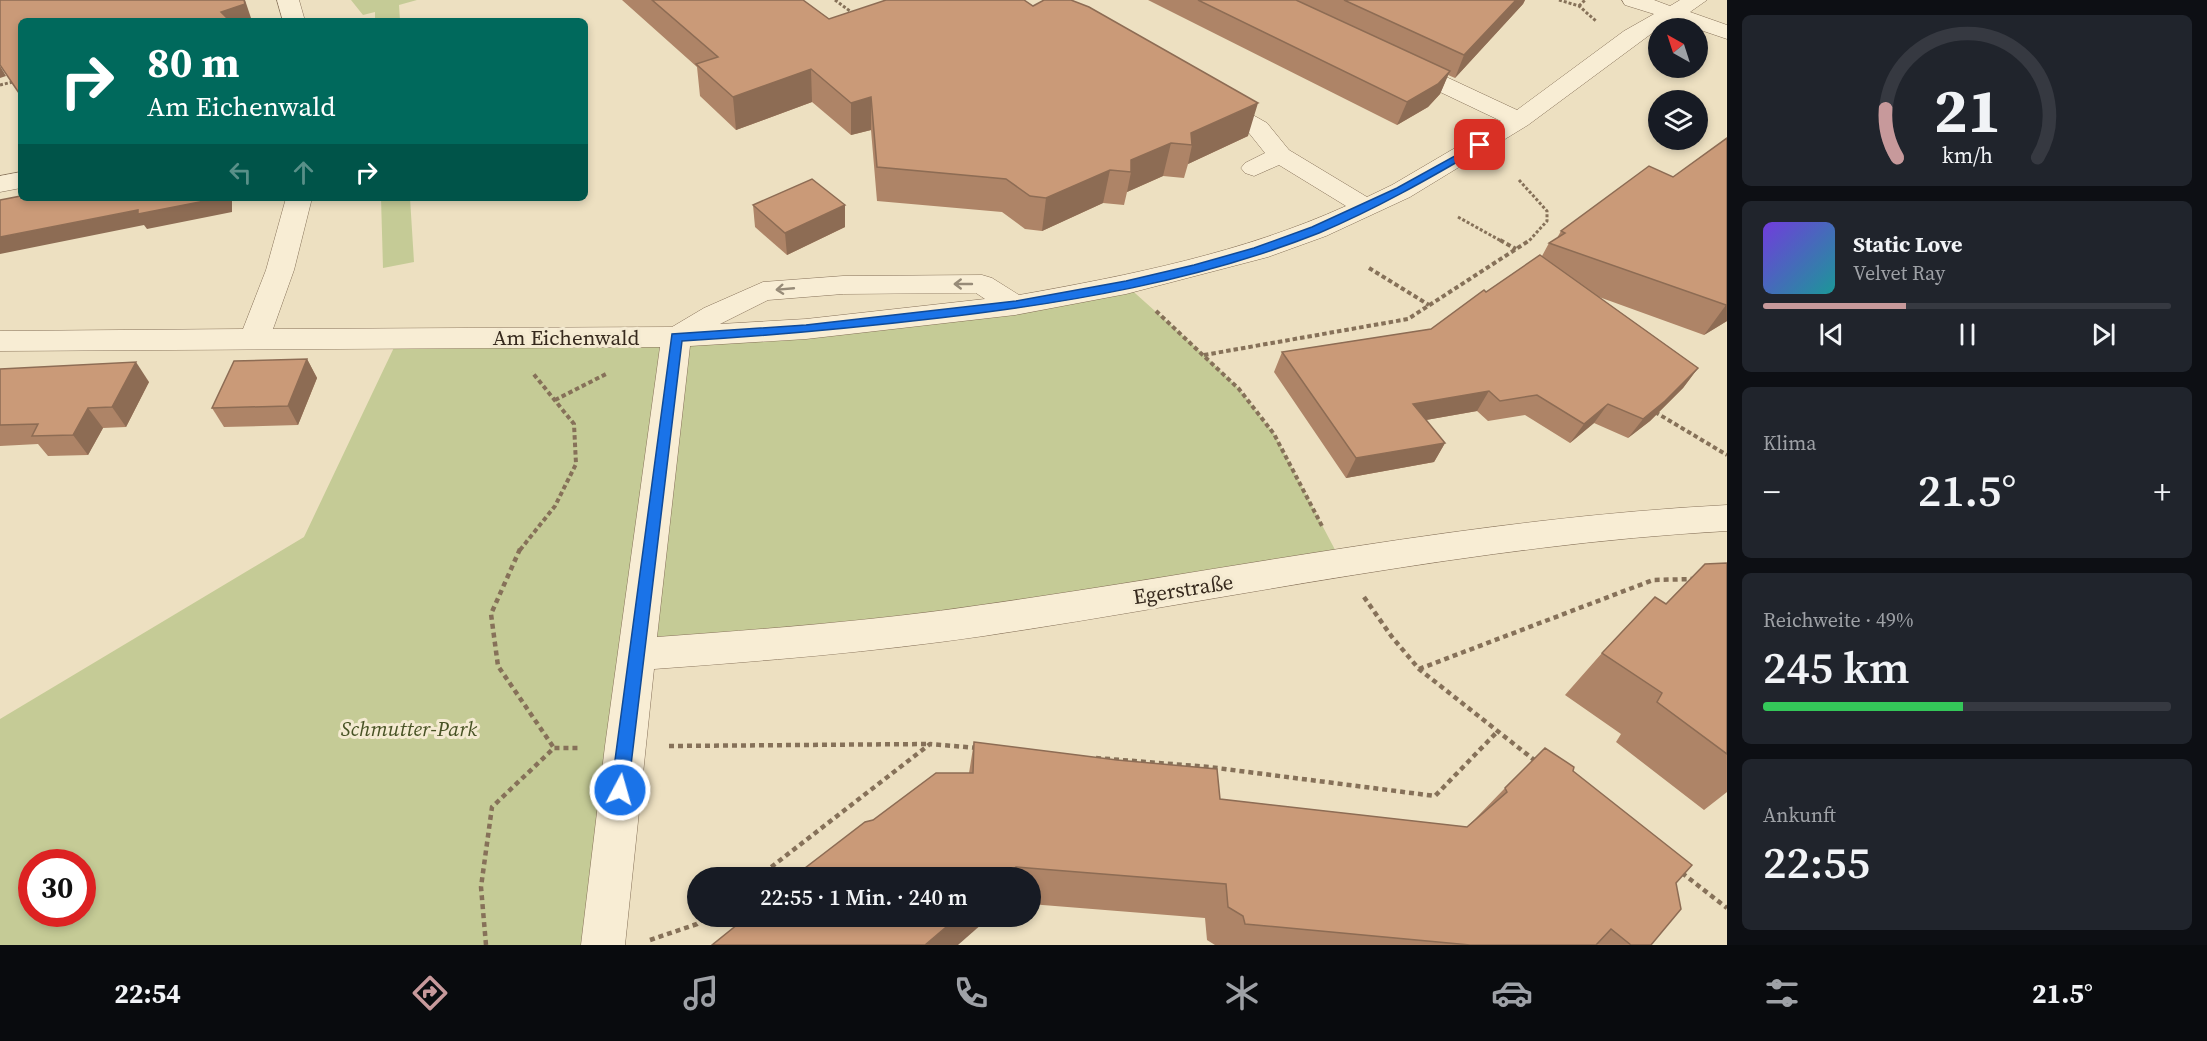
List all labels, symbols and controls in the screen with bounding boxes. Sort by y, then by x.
north arrow [1648,18,1708,78]
map controls [1648,18,1708,150]
text: 80 m [147,33,240,91]
icon: right [48,42,126,120]
text: 21 [1933,67,2001,153]
text: Am Eichenwald [147,88,336,125]
button: layers [1648,90,1708,150]
pin [1454,119,1505,170]
icon: arrive [1463,128,1496,161]
text: km/h [1941,141,1993,170]
icon: left [224,156,257,189]
icon: ahead [287,156,320,189]
icon: right [350,156,383,189]
text: Static Love [1853,229,1963,259]
text: Velvet Ray [1853,259,1945,287]
one-way arrow [953,278,973,290]
one-way arrow [775,284,795,295]
icon: previous [1815,318,1848,351]
icon: pause [1951,318,1984,351]
icon: next [2087,318,2120,351]
street label: Am Eichenwald [493,323,639,352]
text: Klima [1763,429,1816,457]
text: 21.5° [1918,459,2016,521]
text: − [1763,469,1781,514]
text: + [2154,469,2171,514]
street label: Egerstraße [1131,567,1235,611]
text: Reichweite · 49% [1763,606,1914,634]
text: 245 km [1763,636,1910,698]
park label: Schmutter-Park [341,714,477,743]
position arrow [588,758,652,822]
text: Ankunft [1763,801,1836,829]
text: 22:55 [1763,831,1870,893]
speed limit sign: 30 [18,849,96,927]
text: 22:55 · 1 Min. · 240 m [760,882,968,912]
icon: directions [409,972,451,1014]
icon: music [680,972,722,1014]
icon: phone [950,972,992,1014]
icon: climate [1221,972,1263,1014]
icon: car [1491,972,1533,1014]
icon: filters [1761,972,1803,1014]
text: 22:54 [114,975,181,1012]
text: 21.5° [2032,975,2093,1012]

